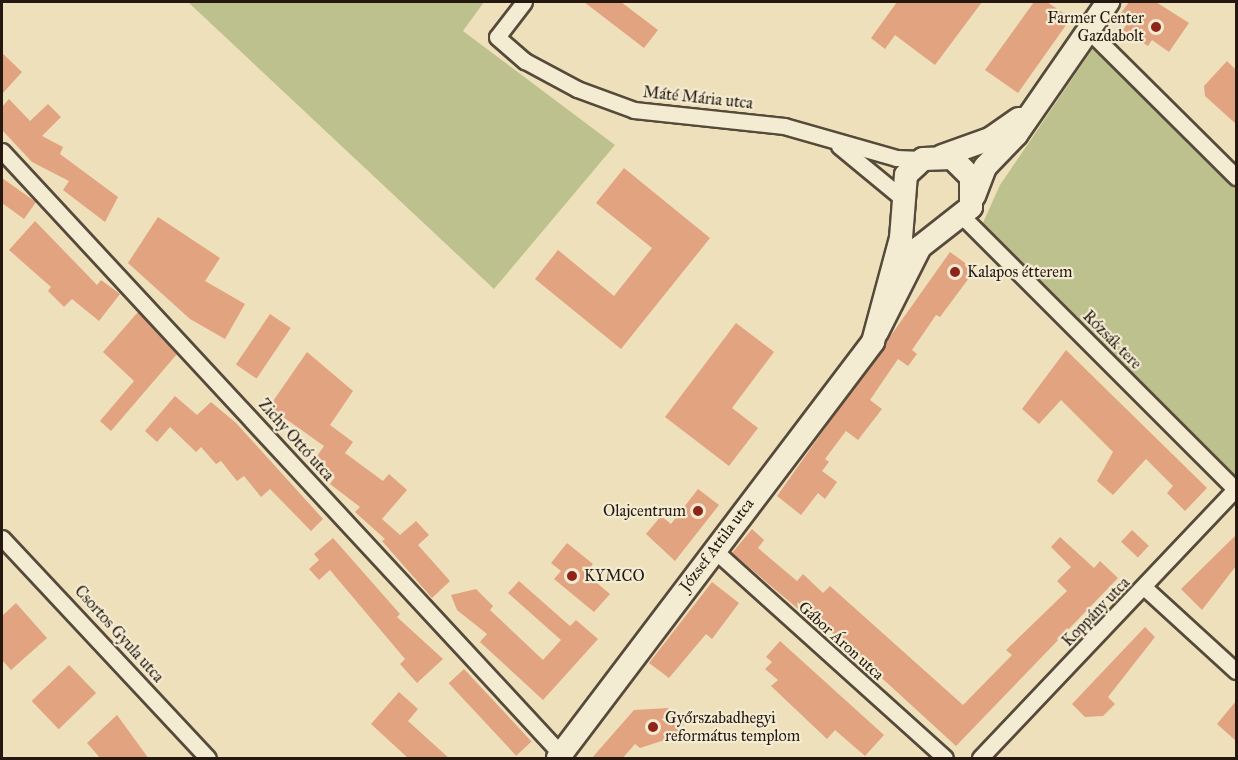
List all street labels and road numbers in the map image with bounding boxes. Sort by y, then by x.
street label: Máté Mária utca [642,83,754,113]
street label: Rózsák tere [1079,307,1145,373]
street label: Zichy Ottó utca [254,395,338,485]
street label: József Attila utca [676,495,758,595]
street label: Koppány utca [1058,573,1134,651]
street label: Csortos Gyula utca [70,582,168,686]
street label: Gábor Áron utca [794,598,888,684]

